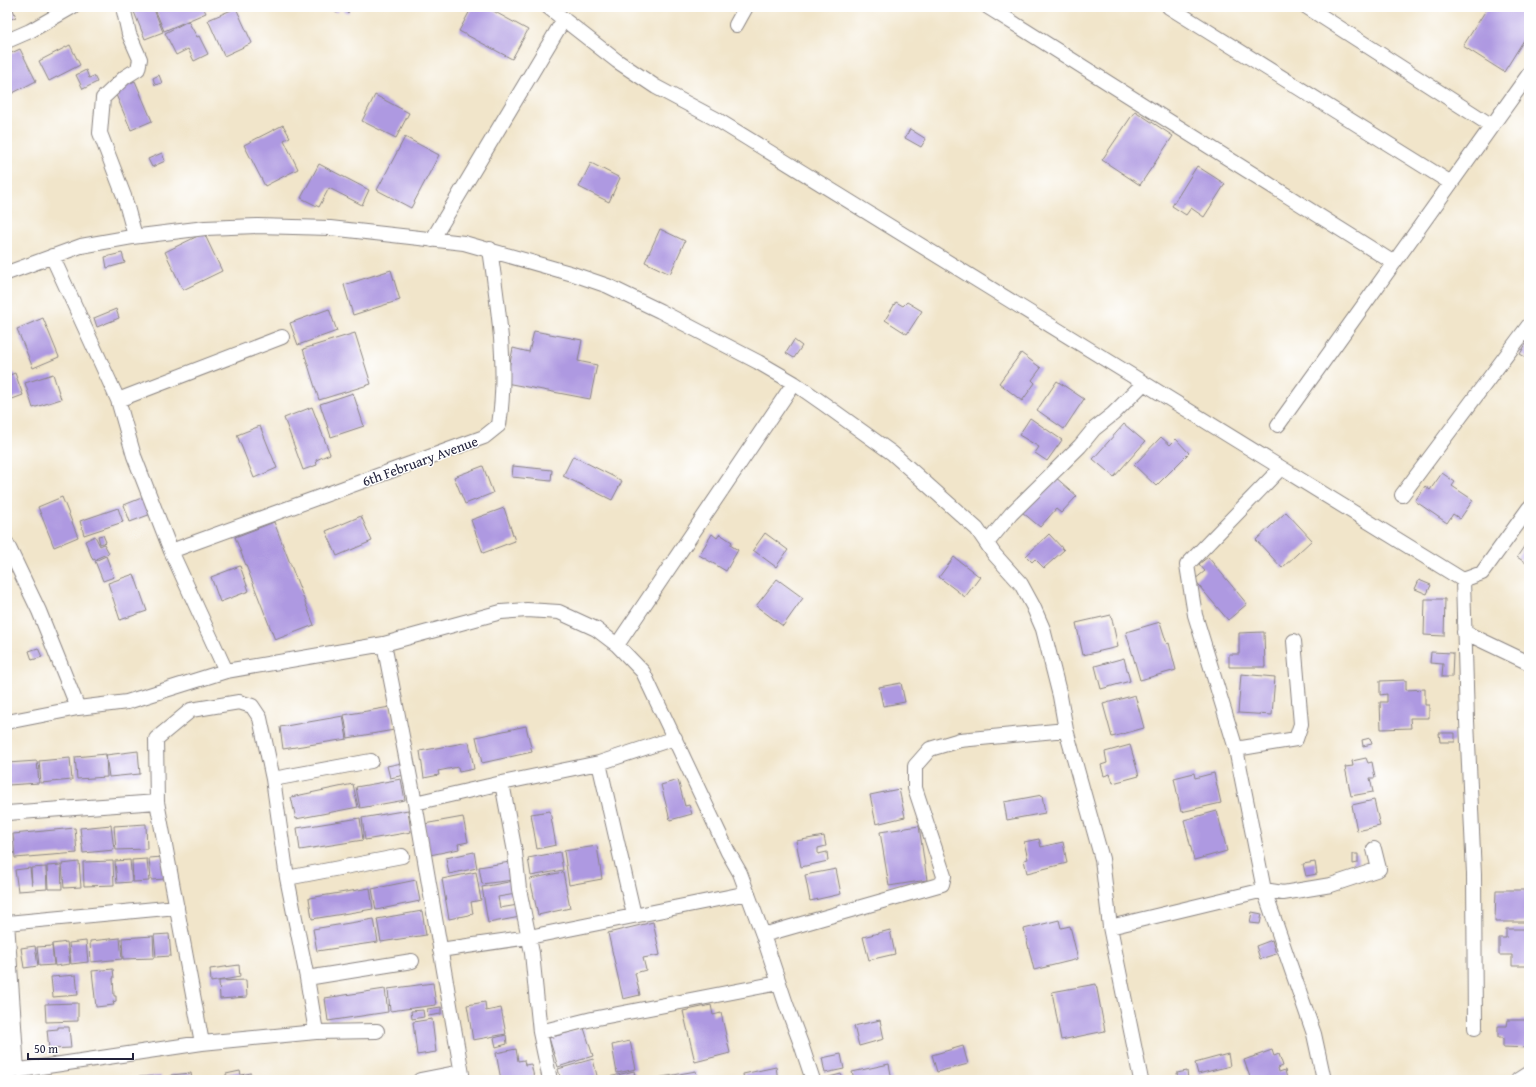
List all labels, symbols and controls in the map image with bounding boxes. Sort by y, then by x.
street label: 6th February Avenue [359,431,481,491]
scale bar [28,1035,133,1061]
text: 50 m [34,1040,58,1057]

